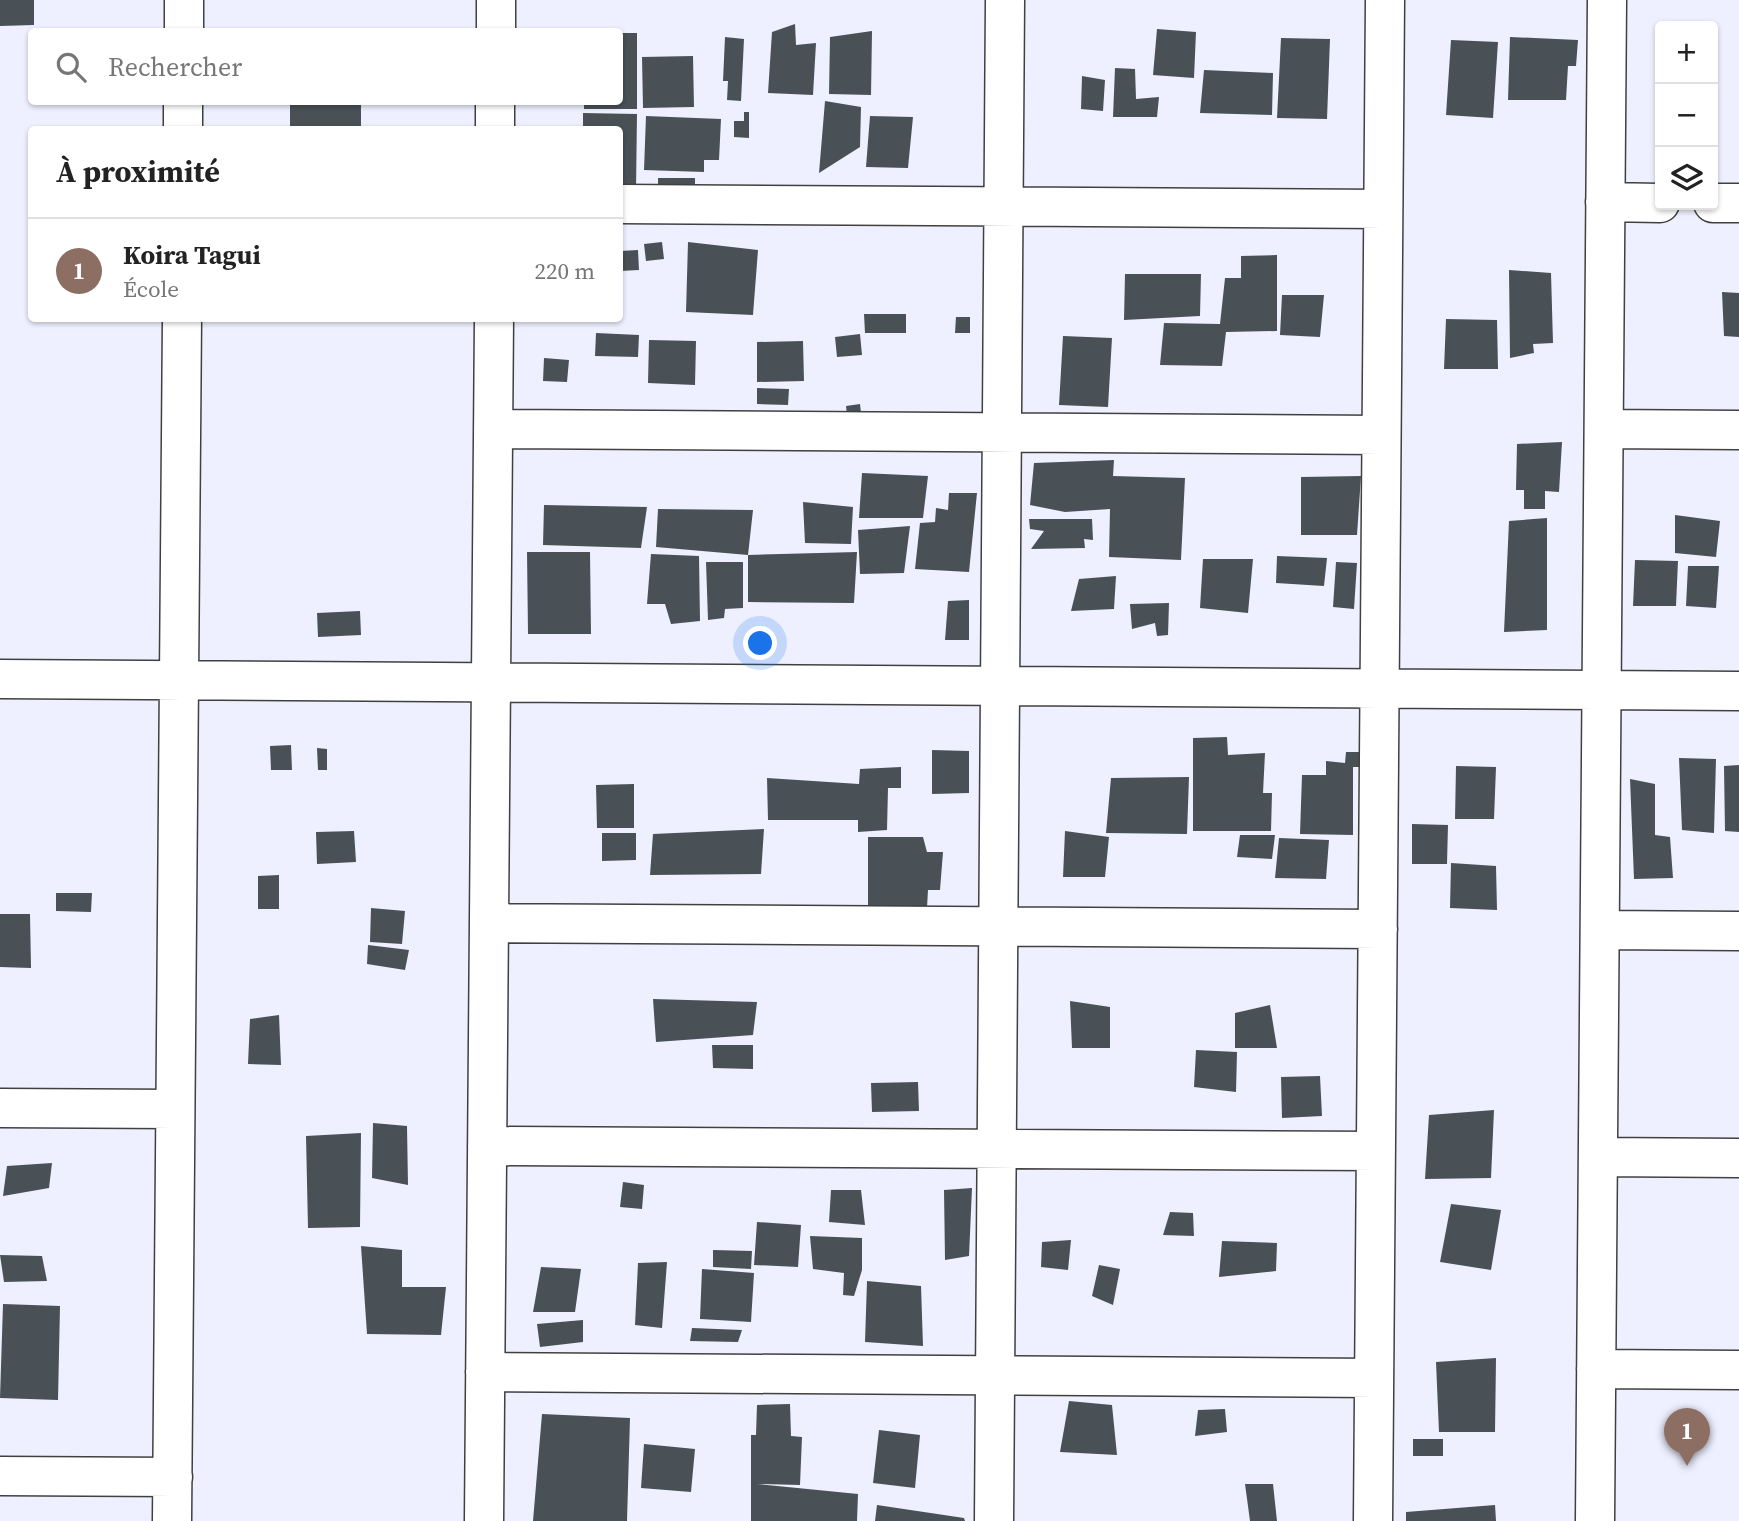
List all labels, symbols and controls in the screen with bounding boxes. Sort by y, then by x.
map controls [1655,21,1718,210]
button: + [1655,21,1718,84]
search box [28,28,623,105]
icon: search [52,48,90,86]
text: Rechercher [108,49,242,85]
button: − [1655,84,1718,147]
button: layers [1655,147,1718,210]
text: À proximité [56,151,220,192]
text: Koira Tagui [123,237,261,273]
text: 1 [73,255,85,287]
text: 220 m [534,255,595,287]
text: École [123,273,179,305]
your location [743,626,777,660]
pin: 1 [1664,1408,1710,1466]

